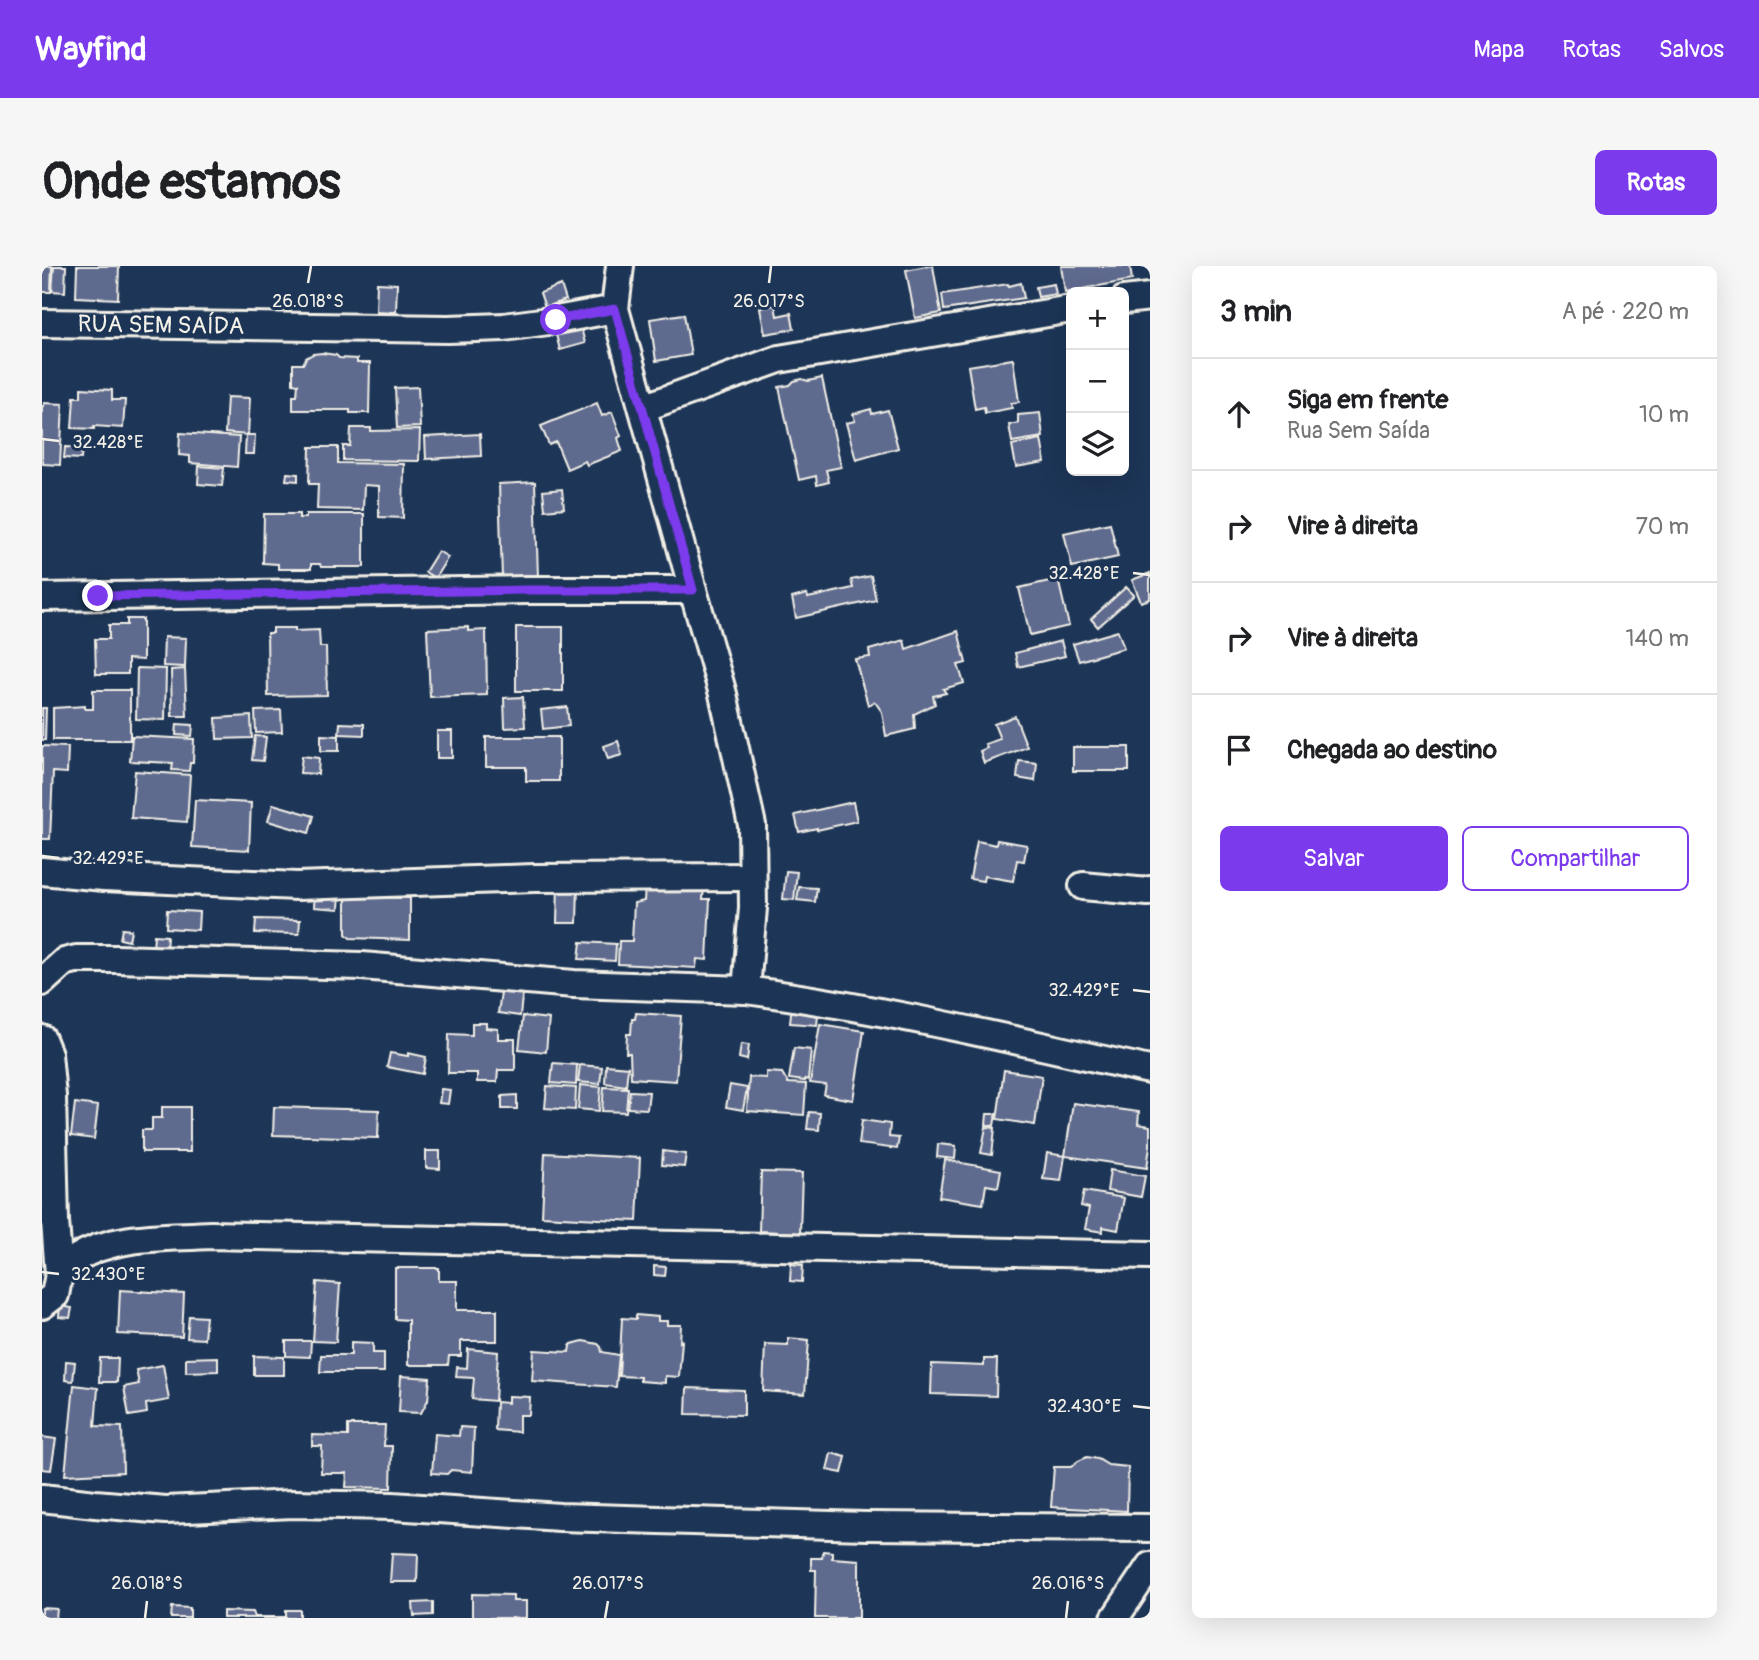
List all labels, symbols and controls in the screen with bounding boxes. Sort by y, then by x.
text: Wayfind [35,29,147,70]
text: Mapa [1473,35,1524,64]
text: Rotas [1562,35,1621,64]
text: Salvos [1659,35,1724,64]
button: Rotas [1595,150,1717,215]
text: Onde estamos [42,152,340,213]
map controls [1066,287,1129,476]
button: + [1066,287,1129,350]
text: 26.018°S [272,290,344,313]
text: 26.017°S [733,290,805,313]
text: 3 min [1220,293,1292,330]
text: A pé · 220 m [1562,297,1689,326]
route start [540,304,571,335]
street label: RUA SEM SAÍDA [77,309,244,340]
button: − [1066,350,1129,413]
text: Siga em frente [1287,384,1448,416]
icon: ahead [1220,395,1258,433]
text: 10 m [1639,400,1689,429]
button: layers [1066,413,1129,476]
text: Rua Sem Saída [1287,416,1430,445]
text: 32.428°E [73,431,143,454]
icon: right [1220,507,1258,545]
text: Vire à direita [1287,510,1418,542]
text: 70 m [1636,512,1689,541]
text: 32.428°E [1049,562,1119,585]
route end [82,580,113,611]
icon: right [1220,619,1258,657]
text: Vire à direita [1287,622,1418,654]
text: 140 m [1626,624,1689,653]
icon: arrive [1220,731,1258,769]
text: Chegada ao destino [1287,734,1497,766]
button: Salvar [1220,826,1448,891]
button: Compartilhar [1462,826,1689,891]
text: 32.429°E [72,847,144,870]
text: 32.429°E [1048,979,1120,1002]
text: 32.430°E [71,1263,145,1286]
text: 32.430°E [1047,1395,1121,1418]
text: 26.018°S [111,1572,183,1595]
text: 26.017°S [572,1572,644,1595]
text: 26.016°S [1032,1572,1104,1595]

